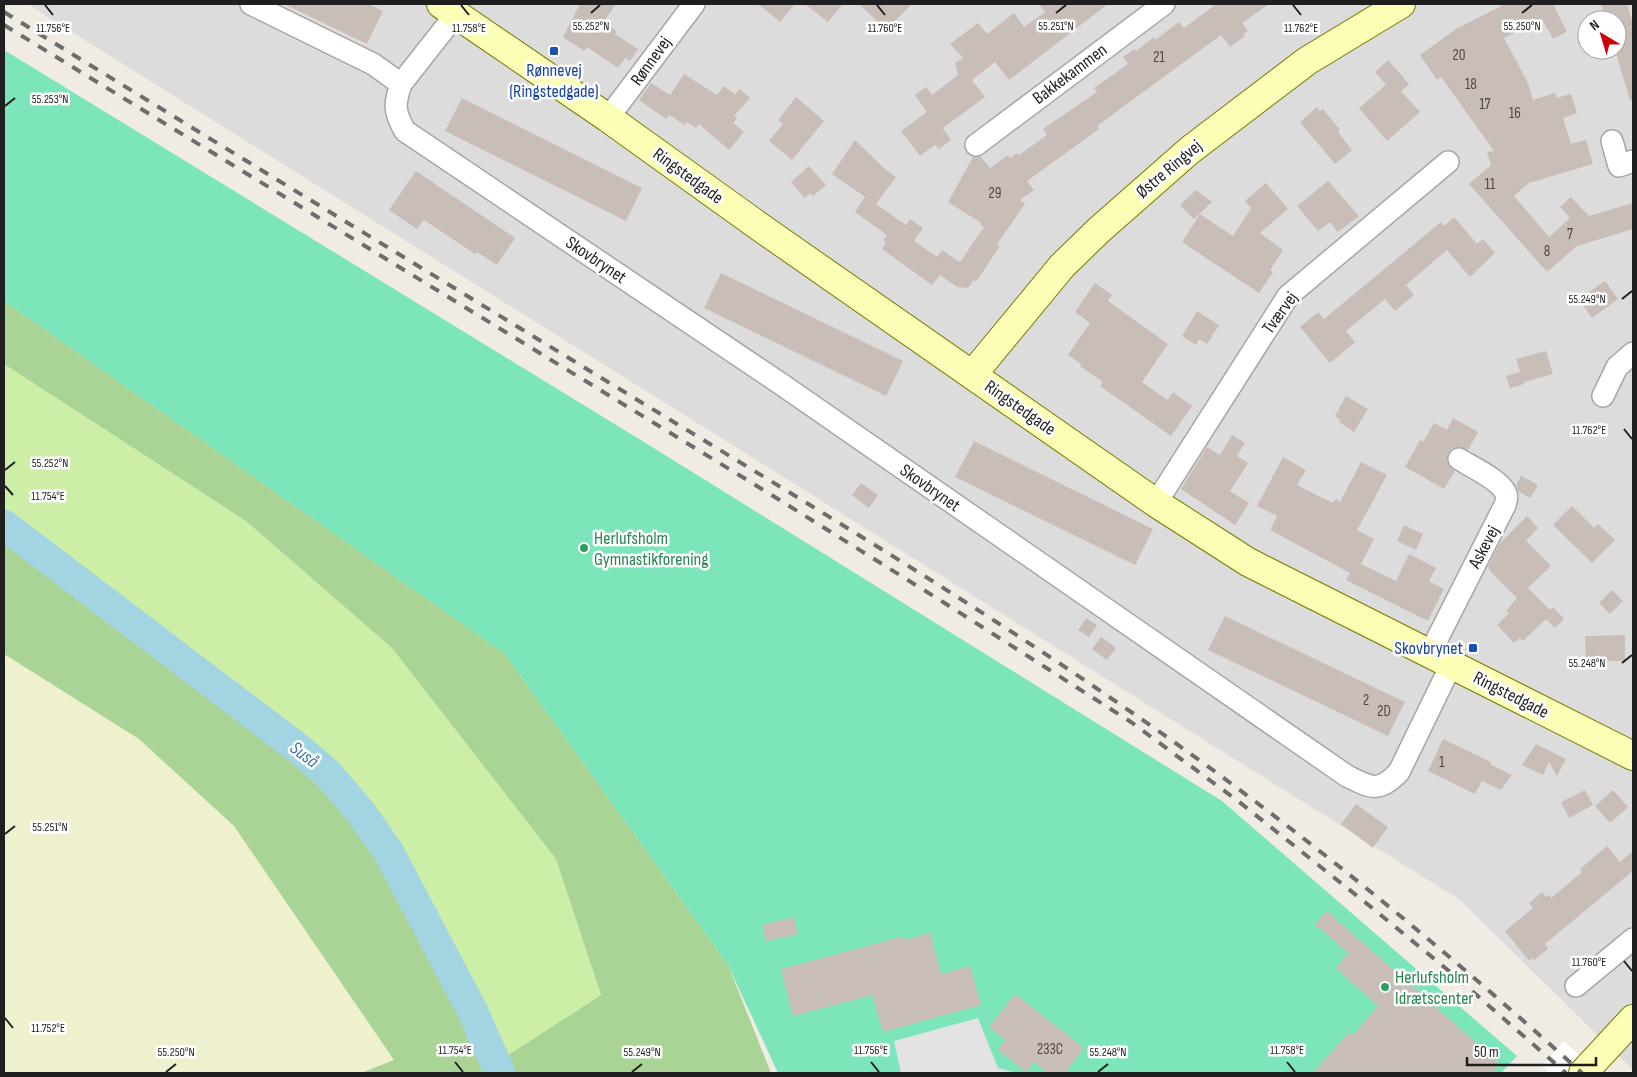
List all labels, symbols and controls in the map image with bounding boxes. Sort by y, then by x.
north arrow [1577,10,1627,60]
text: N [1586,16,1602,34]
text: 55.252°N [573,19,609,34]
text: 55.251°N [1038,19,1074,34]
text: 55.250°N [1503,19,1541,34]
text: 11.756°E [36,21,70,36]
text: 11.758°E [452,21,486,36]
text: 11.760°E [868,21,902,36]
text: 11.762°E [1284,21,1318,36]
street label: Rønnevej [626,32,676,90]
street label: Bakkekammen [1029,39,1111,109]
marker: Rønnevej (Ringstedgade) [548,45,560,57]
house number: 20 [1453,46,1465,65]
house number: 21 [1153,48,1165,67]
place label: Rønnevej (Ringstedgade) [509,60,599,102]
house number: 18 [1465,75,1477,94]
text: 55.253°N [32,92,68,107]
house number: 17 [1479,95,1491,114]
house number: 16 [1509,104,1521,123]
street label: Østre Ringvej [1132,135,1206,203]
street label: Ringstedgade [649,143,727,209]
house number: 11 [1485,175,1496,194]
house number: 29 [989,184,1001,203]
house number: 7 [1567,225,1573,244]
street label: Skovbrynet [562,232,631,288]
house number: 8 [1544,242,1550,261]
street label: Tværvej [1258,288,1302,338]
text: 55.249°N [1568,292,1606,307]
street label: Ringstedgade [981,376,1059,440]
text: 11.762°E [1572,423,1606,438]
text: 55.252°N [32,456,68,471]
street label: Skovbrynet [896,460,965,517]
text: 11.754°E [31,489,65,504]
street label: Askevej [1464,522,1504,573]
place label: Herlufsholm Gymnastikforening [594,528,708,570]
marker: Herlufsholm Gymnastikforening [578,542,590,554]
place label: Skovbrynet [1394,638,1463,659]
marker: Skovbrynet [1467,642,1479,654]
text: 55.248°N [1569,656,1605,671]
street label: Ringstedgade [1470,667,1552,723]
house number: 2 [1363,691,1369,710]
house number: 2D [1377,702,1391,721]
water label: Suså [285,737,323,773]
house number: 1 [1439,753,1445,772]
text: 55.251°N [32,820,68,835]
text: 11.760°E [1572,955,1606,970]
place label: Herlufsholm Idrætscenter [1395,967,1474,1009]
marker: Herlufsholm Idrætscenter [1379,981,1391,993]
text: 11.752°E [31,1021,65,1036]
scale bar [1467,1034,1596,1066]
house number: 233C [1037,1040,1063,1059]
text: 11.754°E [438,1043,472,1058]
text: 11.756°E [854,1043,888,1058]
text: 11.758°E [1270,1043,1304,1058]
text: 50 m [1474,1043,1499,1062]
text: 55.250°N [157,1045,195,1060]
text: 55.249°N [623,1045,661,1060]
text: 55.248°N [1090,1045,1126,1060]

